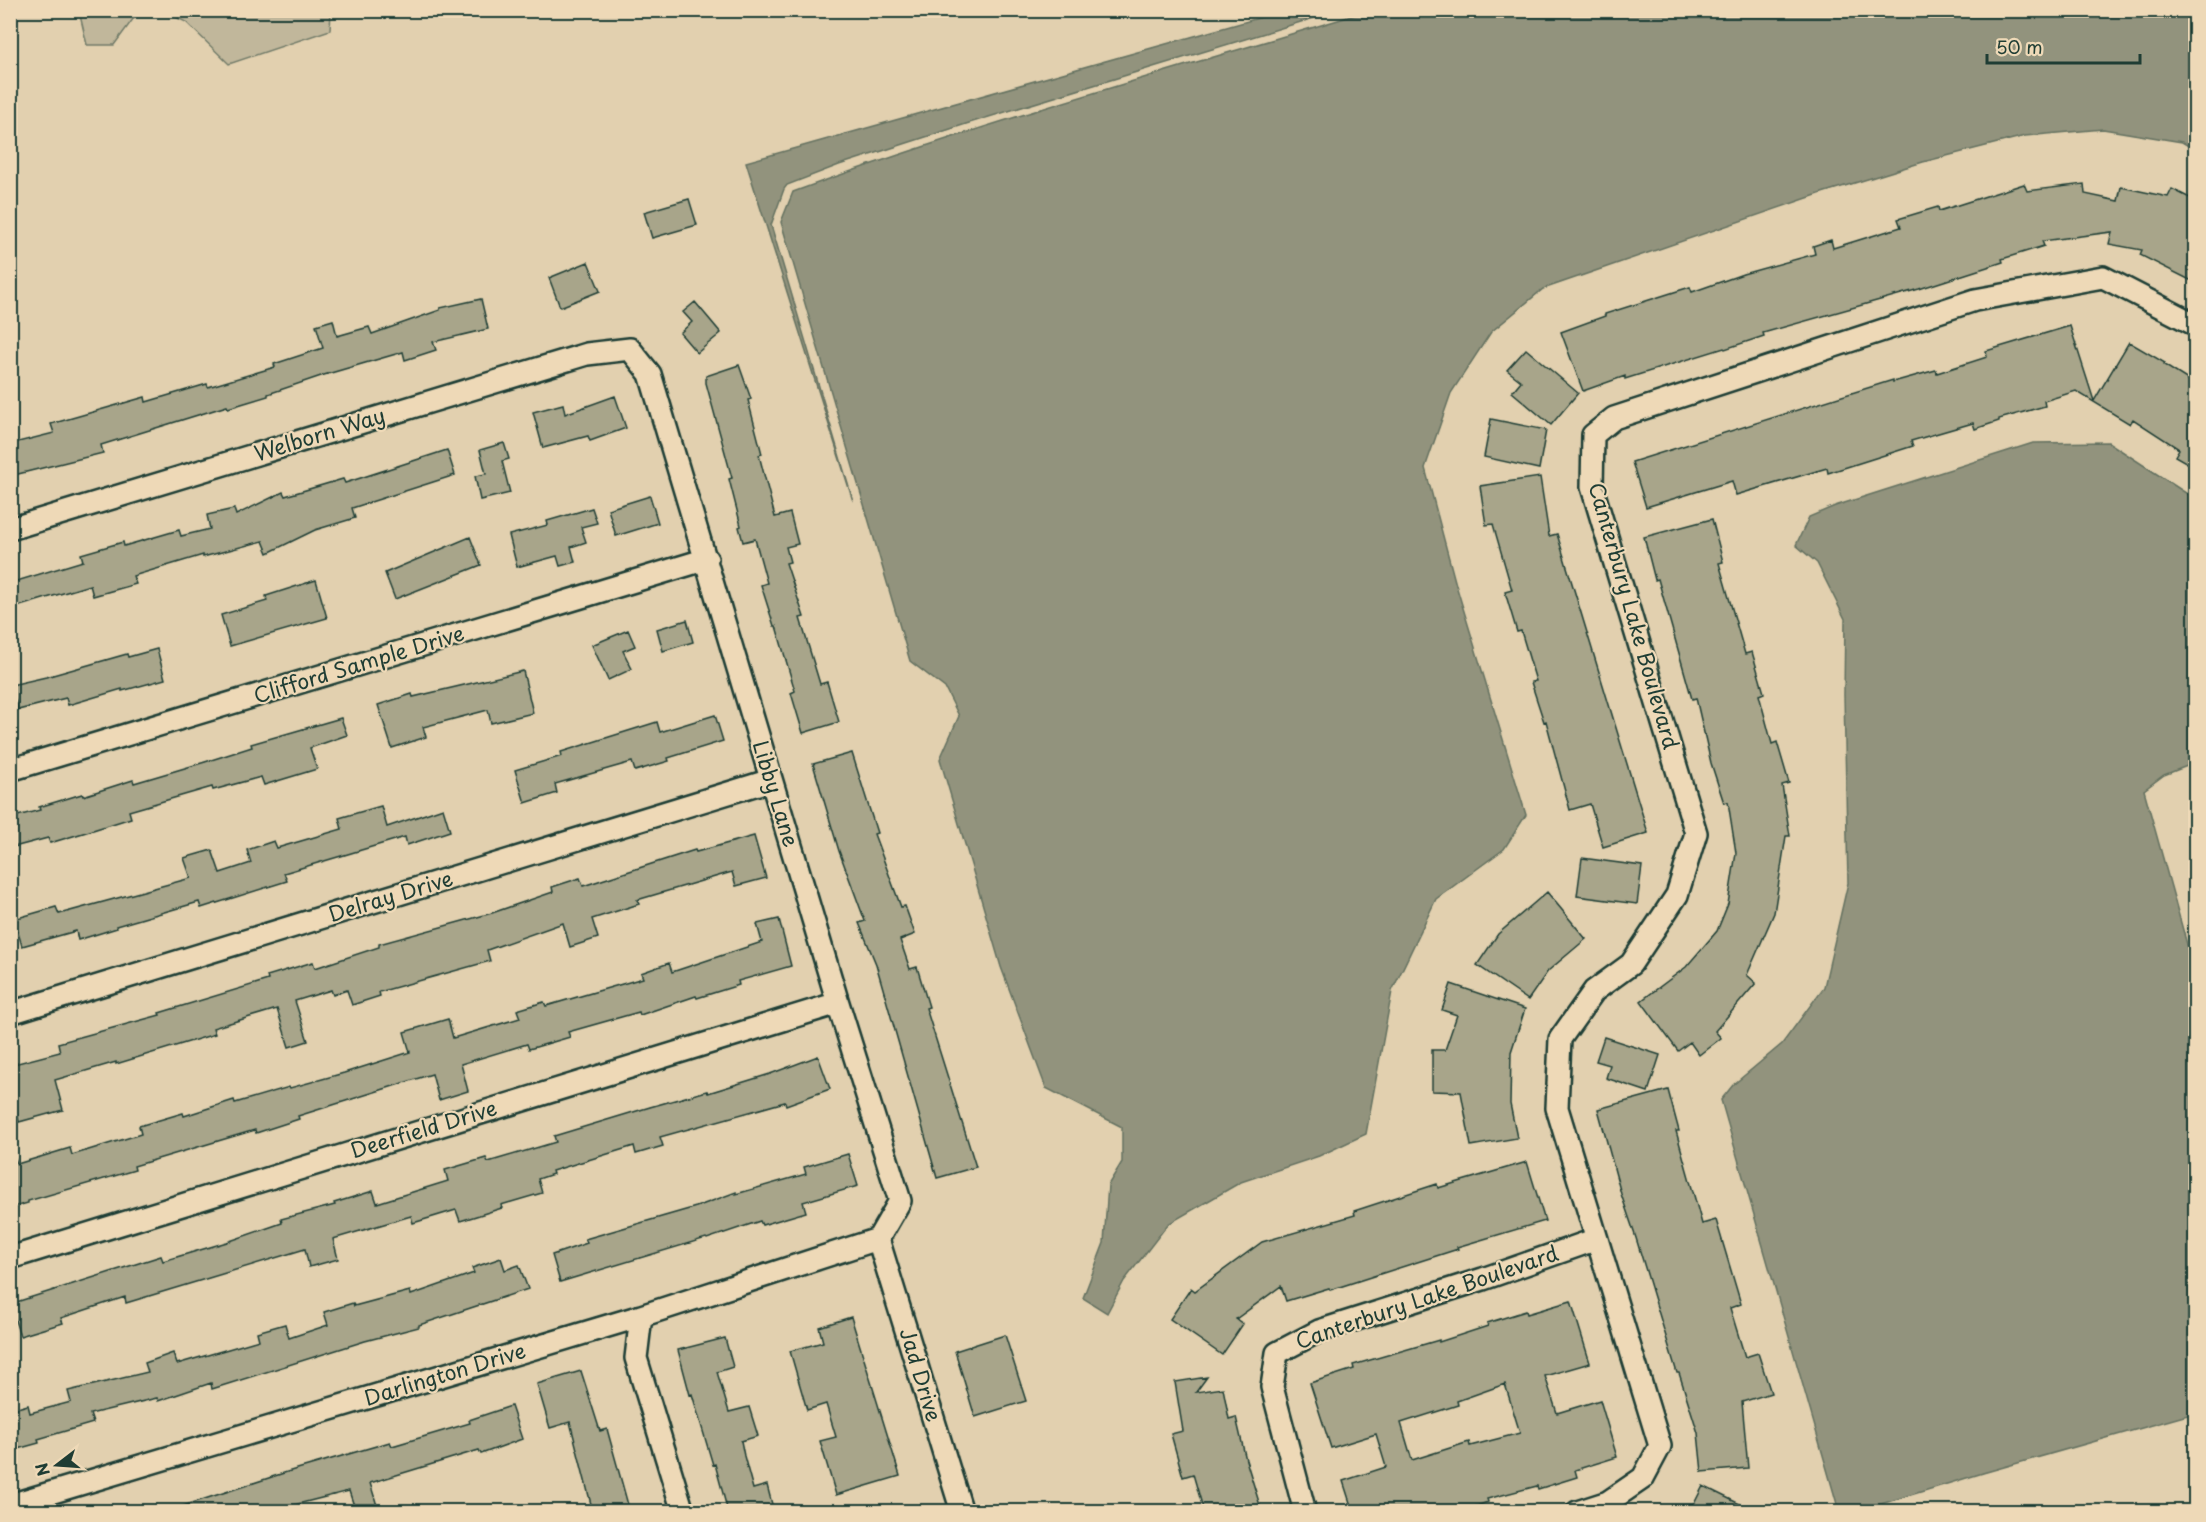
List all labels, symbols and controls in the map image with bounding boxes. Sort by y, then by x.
scale bar [1987,27,2140,65]
text: 50 m [1996,33,2043,60]
street label: Welborn Way [250,398,389,468]
street label: Canterbury Lake Boulevard [1581,478,1688,753]
street label: Clifford Sample Drive [249,616,468,710]
street label: Libby Lane [746,736,808,851]
street label: Delray Drive [324,861,457,929]
street label: Deerfield Drive [346,1091,501,1166]
street label: Canterbury Lake Boulevard [1291,1236,1562,1356]
street label: Jad Drive [893,1324,951,1425]
street label: Darlington Drive [360,1333,529,1413]
north arrow [27,1435,87,1495]
text: N [28,1460,55,1479]

